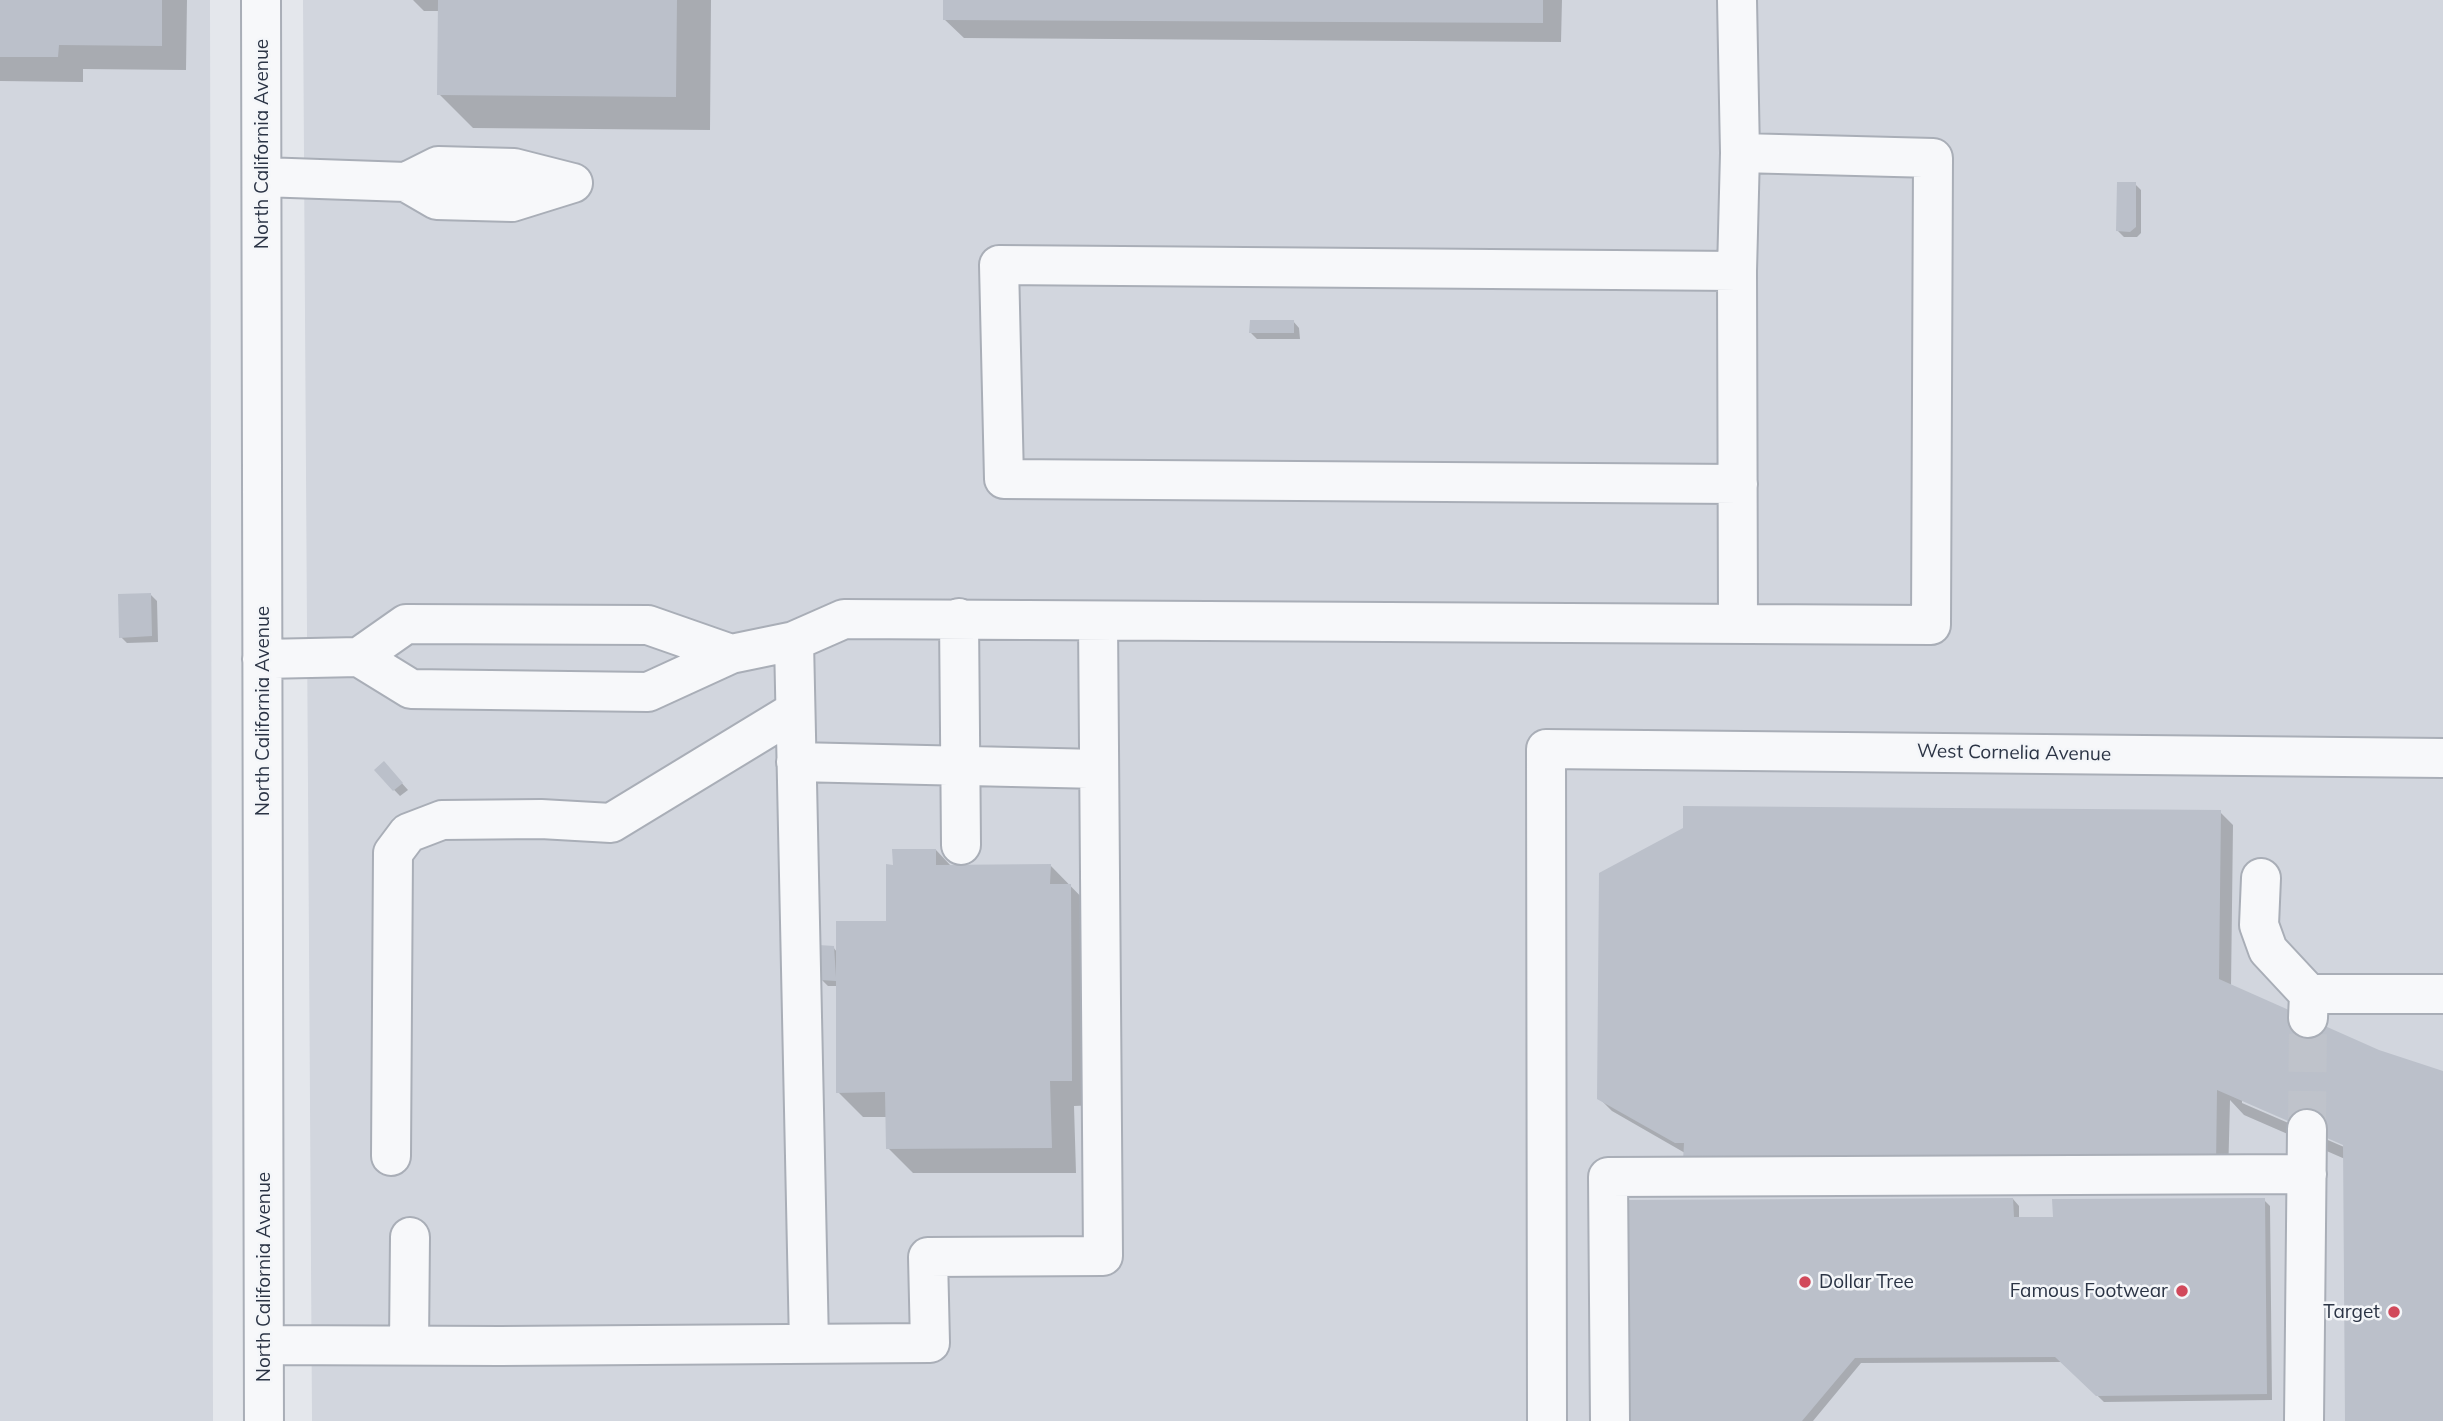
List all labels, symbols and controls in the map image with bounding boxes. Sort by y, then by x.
street label: North California Avenue [251,39,273,249]
street label: North California Avenue [252,606,274,816]
street label: West Cornelia Avenue [1917,740,2111,766]
street label: North California Avenue [253,1172,275,1382]
place label: Dollar Tree [1819,1271,1914,1293]
marker: Dollar Tree [1797,1274,1813,1290]
place label: Famous Footwear [2010,1280,2168,1302]
marker: Famous Footwear [2174,1283,2190,1299]
place label: Target [2323,1301,2380,1323]
marker: Target [2386,1304,2402,1320]

